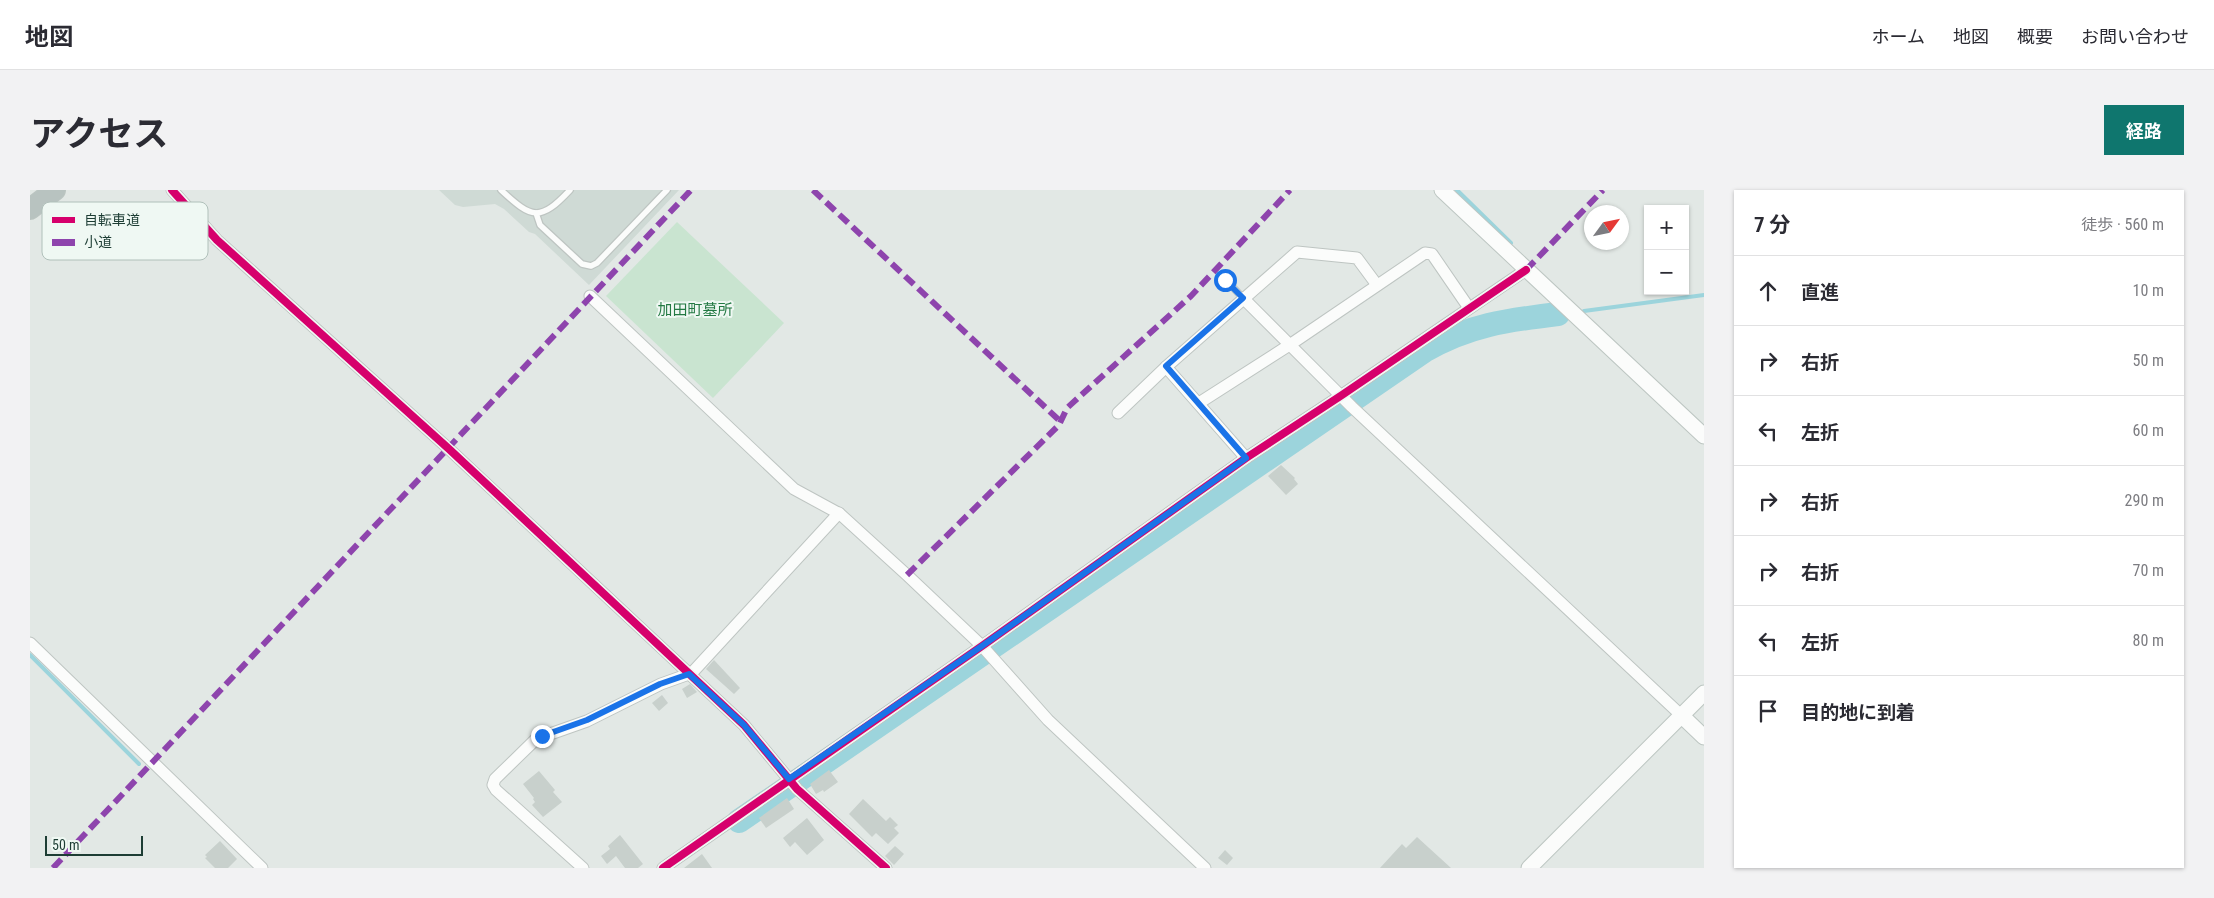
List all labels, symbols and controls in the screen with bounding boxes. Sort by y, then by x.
text: 地図 [25,23,73,51]
text: ホーム [1872,26,1925,47]
text: 地図 [1953,26,1989,47]
text: 概要 [2017,26,2053,47]
text: お問い合わせ [2081,26,2189,47]
button: 経路 [2104,105,2184,155]
text: アクセス [30,114,168,155]
legend [42,202,208,260]
north arrow [1584,205,1629,250]
map controls [1644,205,1689,295]
button: + [1644,205,1689,250]
text: 自転車道 [84,212,140,228]
text: 7 分 [1754,213,1790,237]
text: 徒歩 · 560 m [2081,215,2164,234]
text: 小道 [84,234,112,250]
button: − [1644,250,1689,295]
route start [1214,269,1237,292]
icon: ahead [1754,277,1782,305]
text: 直進 [1801,281,1839,304]
text: 10 m [2132,281,2164,300]
park label: 加田町墓所 [657,301,733,319]
icon: right [1754,347,1782,375]
text: 右折 [1801,351,1839,374]
text: 50 m [2132,351,2164,370]
icon: left [1754,417,1782,445]
text: 左折 [1801,421,1839,444]
text: 60 m [2132,421,2164,440]
icon: right [1754,487,1782,515]
text: 右折 [1801,491,1839,514]
text: 290 m [2125,491,2164,510]
icon: right [1754,557,1782,585]
text: 右折 [1801,561,1839,584]
text: 70 m [2132,561,2164,580]
icon: left [1754,627,1782,655]
text: 左折 [1801,631,1839,654]
text: 80 m [2132,631,2164,650]
icon: arrive [1754,697,1782,725]
text: 目的地に到着 [1801,701,1915,724]
route end [531,725,554,748]
scale bar [45,833,142,856]
text: 50 m [52,837,80,853]

